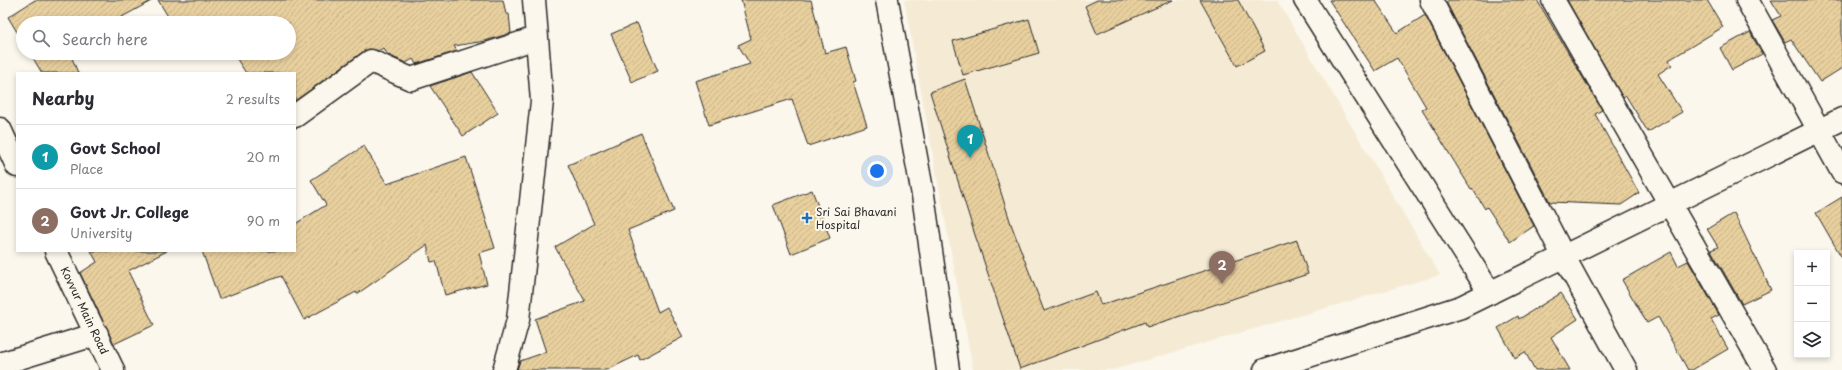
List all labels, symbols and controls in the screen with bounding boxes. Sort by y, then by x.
search box [16,16,296,60]
icon: search [30,27,52,49]
text: Search here [62,27,148,50]
text: Nearby [32,85,94,111]
text: 2 results [226,89,280,108]
pin: 1 [957,125,983,158]
text: Govt School [70,136,161,159]
text: 1 [42,147,48,166]
text: 20 m [246,147,280,166]
text: Place [70,159,103,178]
your location [867,161,887,181]
text: Govt Jr. College [70,200,189,223]
place label: Sri Sai Bhavani Hospital [816,203,897,233]
text: 2 [40,211,50,230]
text: 90 m [247,211,280,230]
marker: Sri Sai Bhavani Hospital [801,212,813,224]
text: University [70,223,132,242]
map controls [1794,250,1830,358]
button: + [1794,250,1830,286]
pin: 2 [1209,251,1235,284]
street label: Kovvur Main Road [57,264,113,357]
button: − [1794,286,1830,322]
button: layers [1794,322,1830,358]

